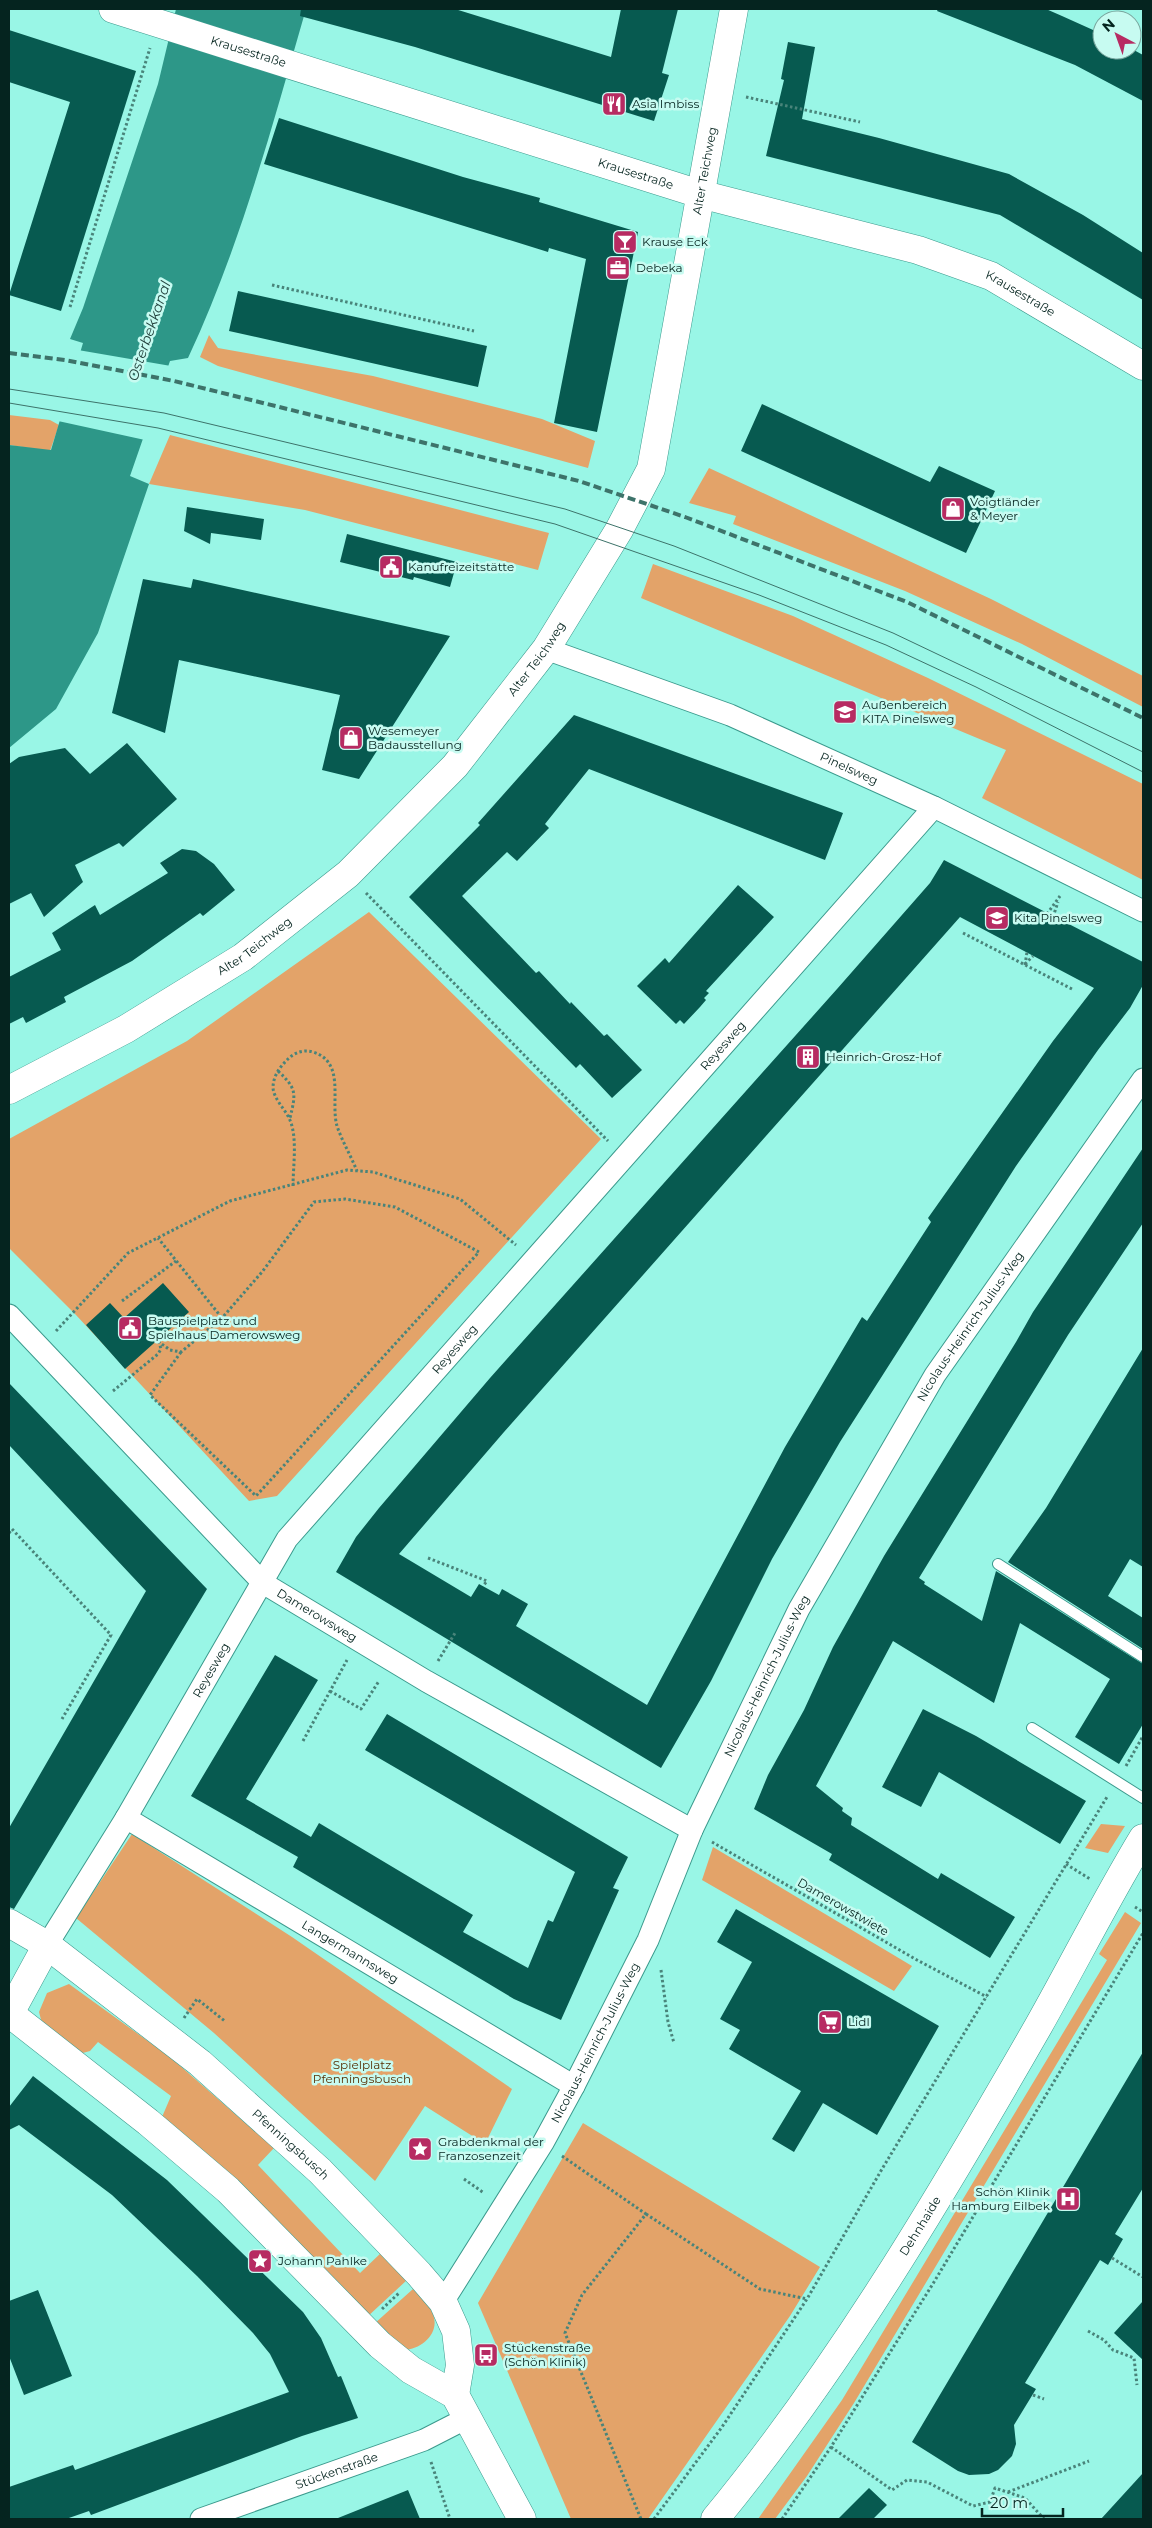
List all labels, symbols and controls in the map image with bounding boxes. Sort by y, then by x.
north arrow [1092,10,1142,60]
text: N [1098,15,1119,36]
street label: Krausestraße [209,32,288,70]
restaurant icon: Asia Imbiss [601,91,627,117]
place label: Asia Imbiss [632,96,699,111]
street label: Alter Teichweg [689,126,720,216]
street label: Krausestraße [596,154,675,192]
bar icon: Krause Eck [612,229,638,255]
place label: Krause Eck [642,234,709,249]
office icon: Debeka [605,255,631,281]
place label: Debeka [636,260,683,275]
street label: Krausestraße [984,267,1058,319]
water label: Osterbekkanal [123,278,175,383]
place label: Voigtländer & Meyer [970,494,1040,523]
shop icon: Voigtländer & Meyer [940,496,966,522]
public building icon: Kanufreizeitstätte [378,554,404,580]
place label: Kanufreizeitstätte [408,559,514,574]
street label: Alter Teichweg [504,618,568,699]
place label: Außenbereich KITA Pinelsweg [862,697,954,726]
school or university icon: Außenbereich KITA Pinelsweg [832,699,858,725]
place label: Wesemeyer Badausstellung [368,723,462,752]
shop icon: Wesemeyer Badausstellung [338,725,364,751]
street label: Pinelsweg [818,749,881,788]
school or university icon: Kita Pinelsweg [984,905,1010,931]
place label: Kita Pinelsweg [1014,910,1103,925]
street label: Alter Teichweg [214,913,294,978]
street label: Reyesweg [697,1018,748,1073]
building icon: Heinrich-Grosz-Hof [795,1044,821,1070]
place label: Heinrich-Grosz-Hof [826,1049,942,1064]
street label: Nicolaus-Heinrich-Julius-Weg [913,1248,1027,1404]
place label: Bauspielplatz und Spielhaus Damerowsweg [148,1313,301,1342]
public building icon: Bauspielplatz und Spielhaus Damerowsweg [117,1315,143,1341]
street label: Reyesweg [429,1321,480,1377]
street label: Damerowsweg [274,1585,360,1645]
street label: Nicolaus-Heinrich-Julius-Weg [720,1592,813,1759]
street label: Reyesweg [189,1640,233,1700]
street label: Damerowstwiete [795,1874,892,1939]
street label: Langermannsweg [299,1917,401,1986]
street label: Nicolaus-Heinrich-Julius-Weg [547,1960,642,2125]
supermarket icon: Lidl [817,2009,843,2035]
place label: Lidl [848,2014,870,2029]
park label: Spielplatz Pfenningsbusch [313,2057,411,2086]
street label: Pfenningsbusch [249,2106,332,2183]
place label: Grabdenkmal der Franzosenzeit [438,2134,544,2163]
place icon: Grabdenkmal der Franzosenzeit [407,2136,433,2162]
place label: Schön Klinik Hamburg Eilbek [951,2184,1051,2213]
hospital icon: Schön Klinik Hamburg Eilbek [1055,2186,1081,2212]
street label: Dehnhaide [896,2193,944,2258]
place icon: Johann Pahlke [247,2248,273,2274]
place label: Johann Pahlke [277,2253,367,2268]
place label: Stückenstraße (Schön Klinik) [504,2340,591,2369]
bus stop icon: Stückenstraße (Schön Klinik) [473,2342,499,2368]
street label: Stückenstraße [293,2449,380,2492]
scale bar [982,2486,1063,2518]
text: 20 m [990,2493,1028,2512]

